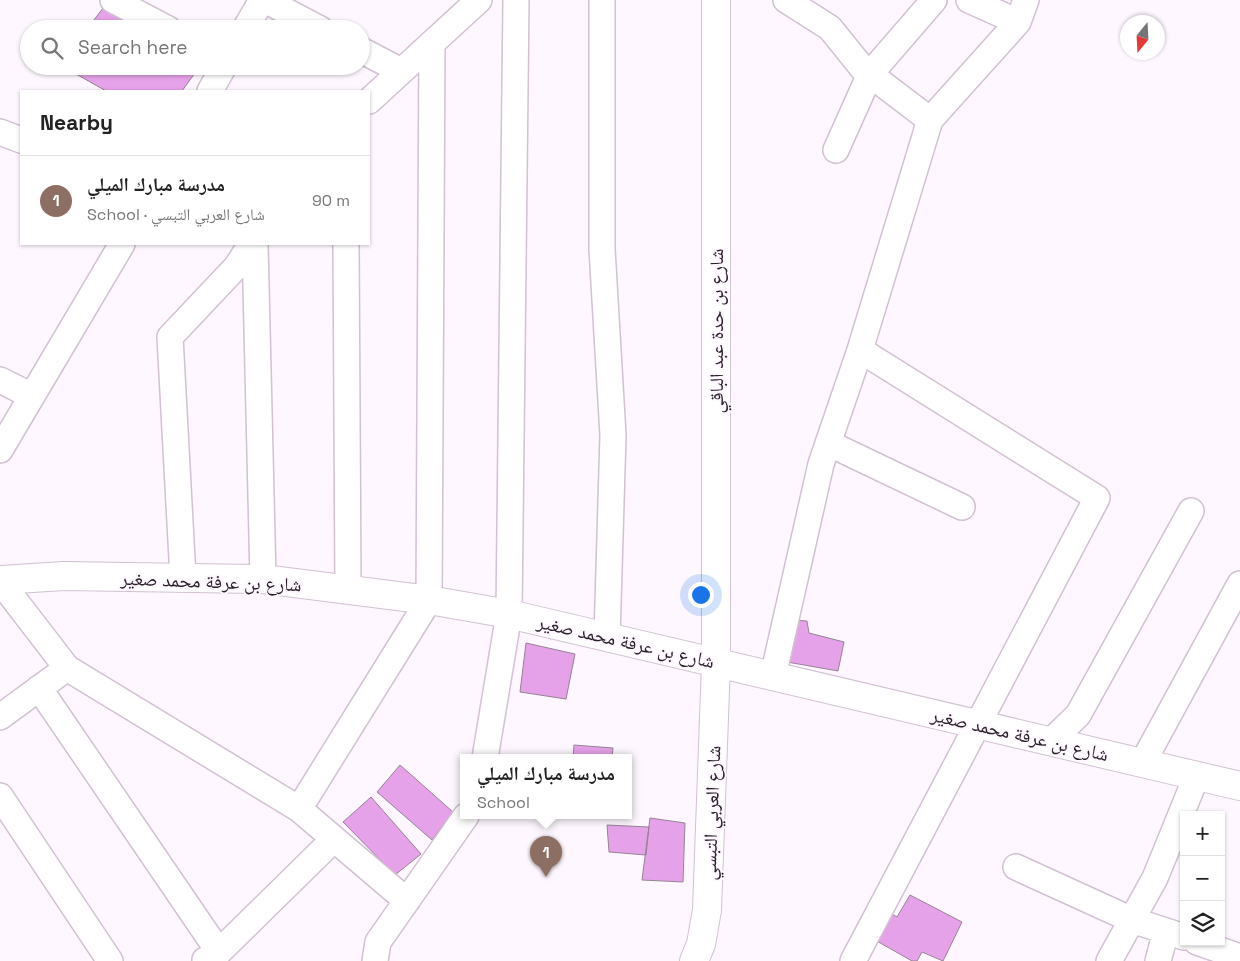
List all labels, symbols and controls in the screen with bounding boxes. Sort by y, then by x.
north arrow [1120,15,1165,60]
search box [20,20,370,75]
icon: search [38,34,66,62]
text: Search here [78,35,188,60]
text: Nearby [40,109,113,136]
text: مدرسة مبارك الميلي [87,172,225,197]
text: 1 [52,190,60,211]
text: 90 m [312,190,350,211]
text: School · شارع العربي التبسي [87,204,265,225]
street label: شارع بن حدة عبد الباقي [704,249,732,413]
street label: شارع بن عرفة محمد صغير [119,566,302,597]
your location [688,582,714,608]
street label: شارع بن عرفة محمد صغير [534,609,717,674]
street label: شارع بن عرفة محمد صغير [928,702,1111,767]
street label: شارع العربي التبسي [697,745,729,881]
popup [460,754,632,819]
text: مدرسة مبارك الميلي [477,761,615,786]
text: School [477,792,530,813]
map controls [1180,811,1225,946]
button: + [1180,811,1225,856]
pin: 1 [530,836,562,877]
button: − [1180,856,1225,901]
button: layers [1180,901,1225,946]

